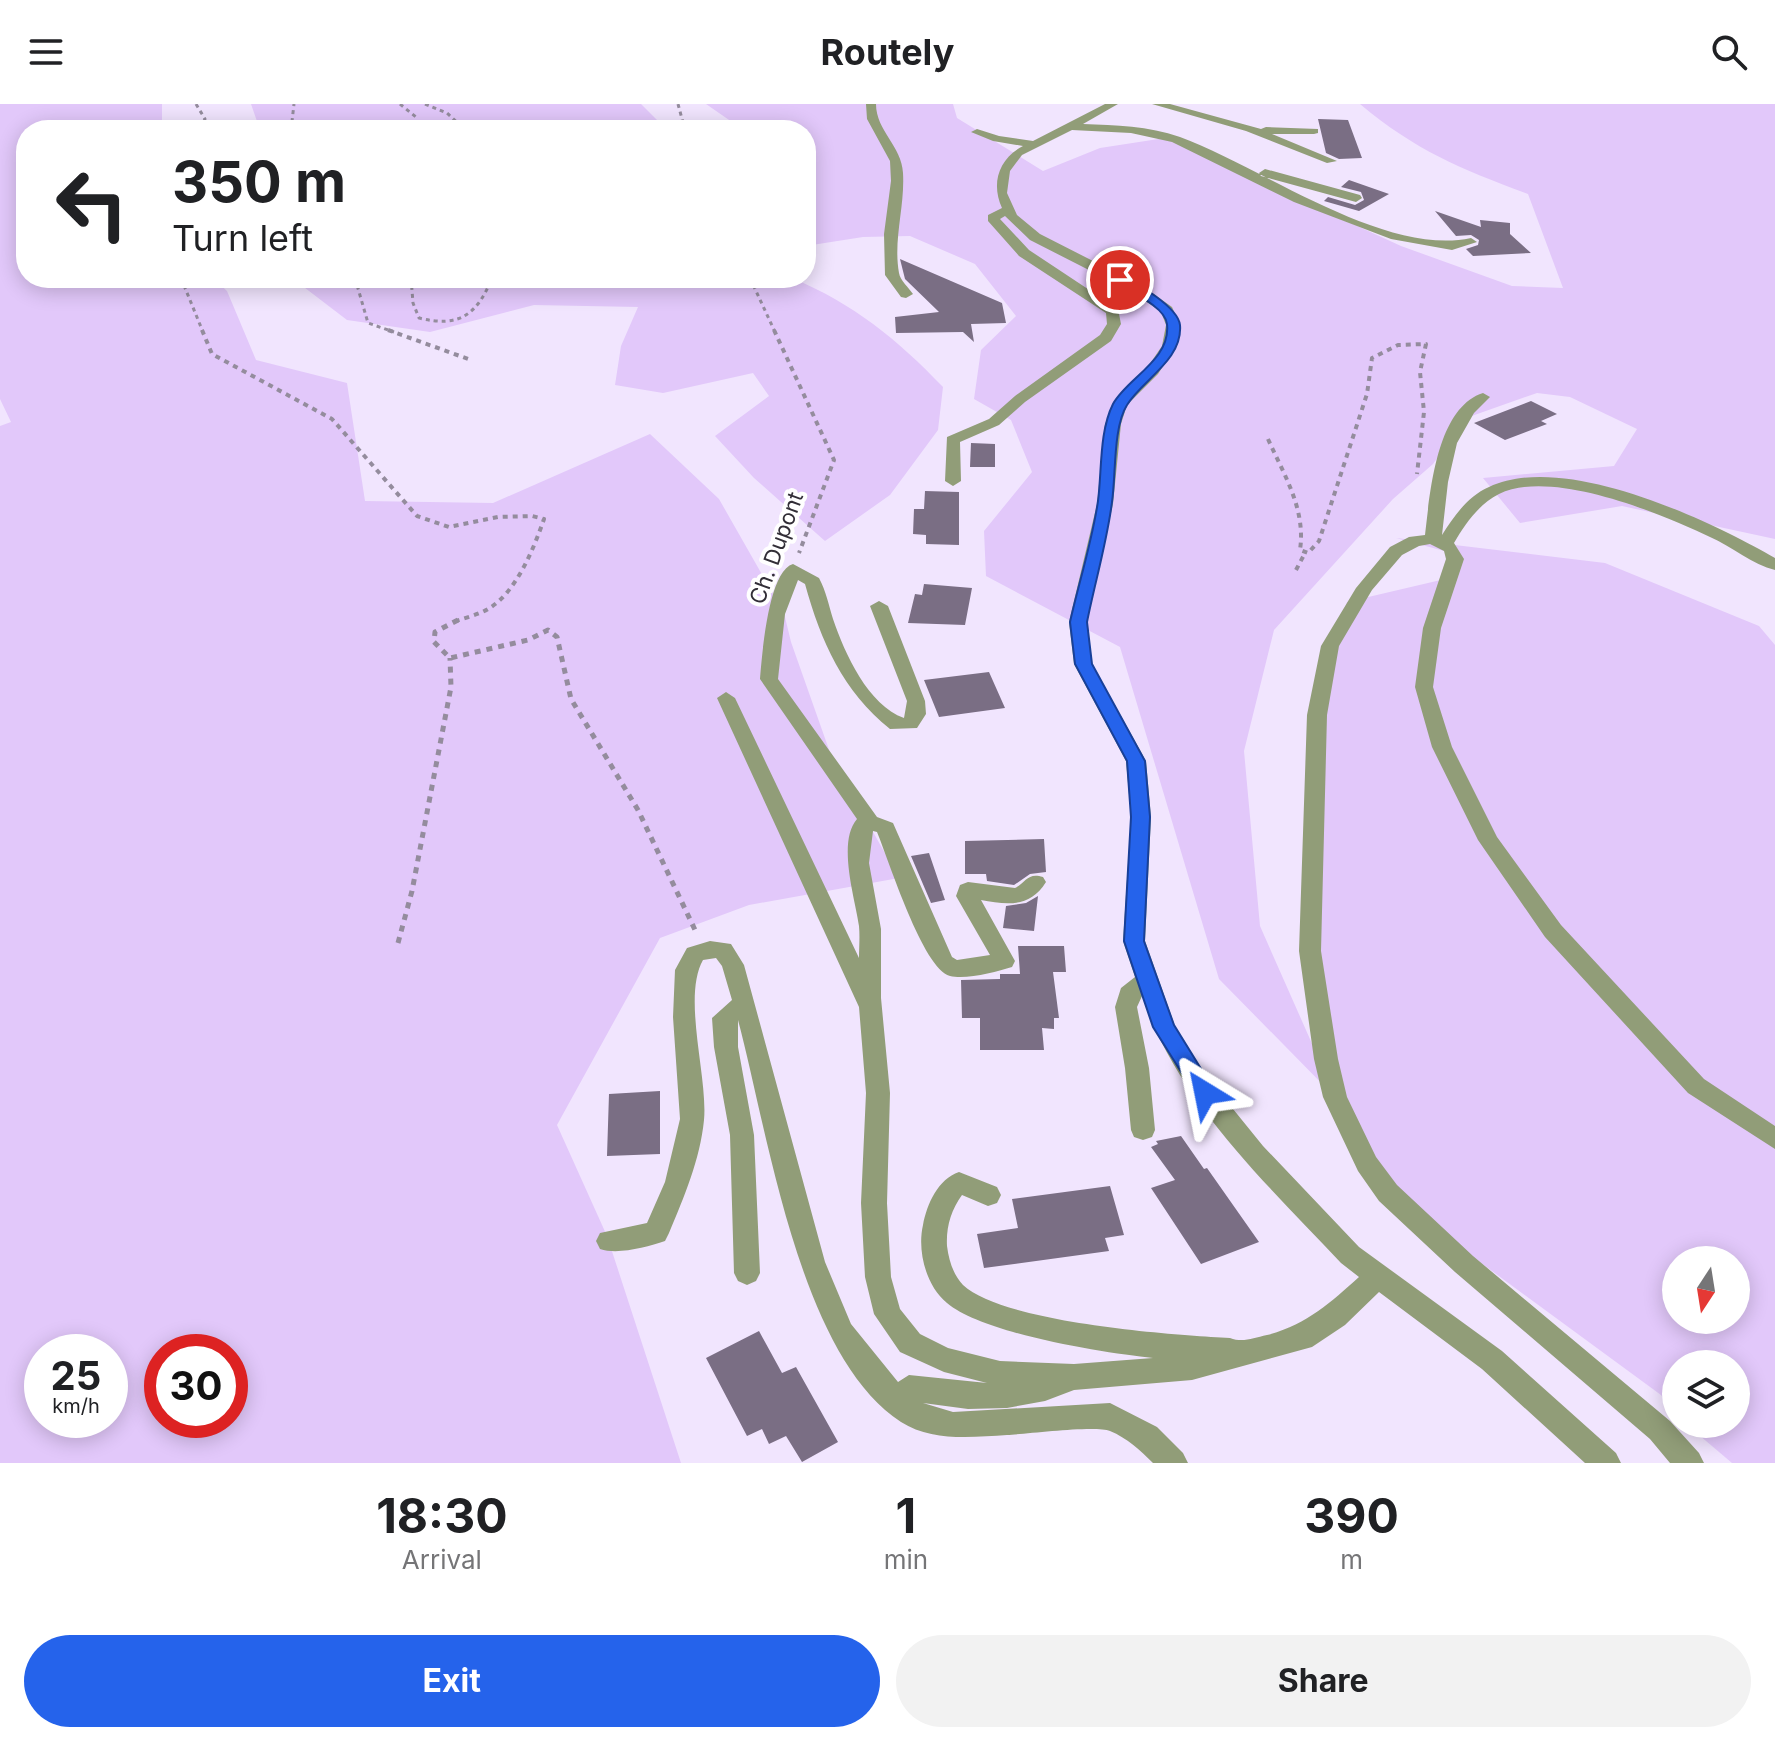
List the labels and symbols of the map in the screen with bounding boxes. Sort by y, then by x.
pin [1086,246,1154,314]
street label: Ch. Dupont [744,488,808,608]
position arrow [1163,1051,1247,1135]
north arrow [1662,1246,1750,1334]
speed limit sign: 30 [144,1334,248,1438]

